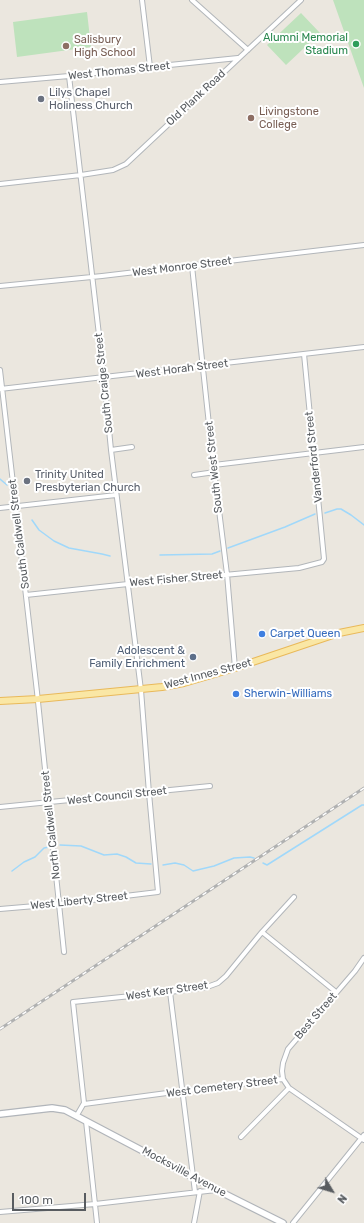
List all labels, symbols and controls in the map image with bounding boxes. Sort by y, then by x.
place label: Alumni Memorial Stadium [263,31,348,57]
place label: Salisbury High School [74,33,135,59]
marker: Alumni Memorial Stadium [351,39,361,49]
marker: Salisbury High School [61,41,71,51]
street label: West Thomas Street [67,59,171,83]
street label: Old Plank Road [164,67,228,129]
place label: Lilys Chapel Holiness Church [49,86,133,112]
marker: Lilys Chapel Holiness Church [36,94,46,104]
place label: Livingstone College [259,105,319,131]
marker: Livingstone College [246,113,256,123]
street label: West Monroe Street [132,254,232,280]
street label: South Craige Street [92,332,116,434]
street label: West Horah Street [135,357,229,381]
street label: Vanderford Street [303,411,325,503]
street label: South West Street [203,420,225,514]
place label: Trinity United Presbyterian Church [35,468,141,494]
marker: Trinity United Presbyterian Church [22,476,32,486]
street label: South Caldwell Street [6,478,32,590]
street label: West Fisher Street [129,568,223,590]
place label: Carpet Queen [270,627,340,641]
marker: Carpet Queen [257,629,267,639]
place label: Adolescent & Family Enrichment [89,644,185,670]
marker: Adolescent & Family Enrichment [188,652,198,662]
street label: West Innes Street [163,656,253,692]
place label: Sherwin-Williams [244,687,332,701]
marker: Sherwin-Williams [231,689,241,699]
street label: North Caldwell Street [39,770,63,880]
street label: West Council Street [66,784,168,808]
street label: West Liberty Street [30,889,128,913]
street label: West Kerr Street [125,979,209,1003]
street label: Best Street [292,990,340,1042]
street label: West Cemetery Street [166,1074,278,1100]
street label: Mocksville Avenue [140,1144,228,1200]
north arrow [312,1171,352,1211]
scale bar [14,1185,88,1211]
text: N [334,1192,349,1206]
text: 100 m [19,1193,53,1207]

